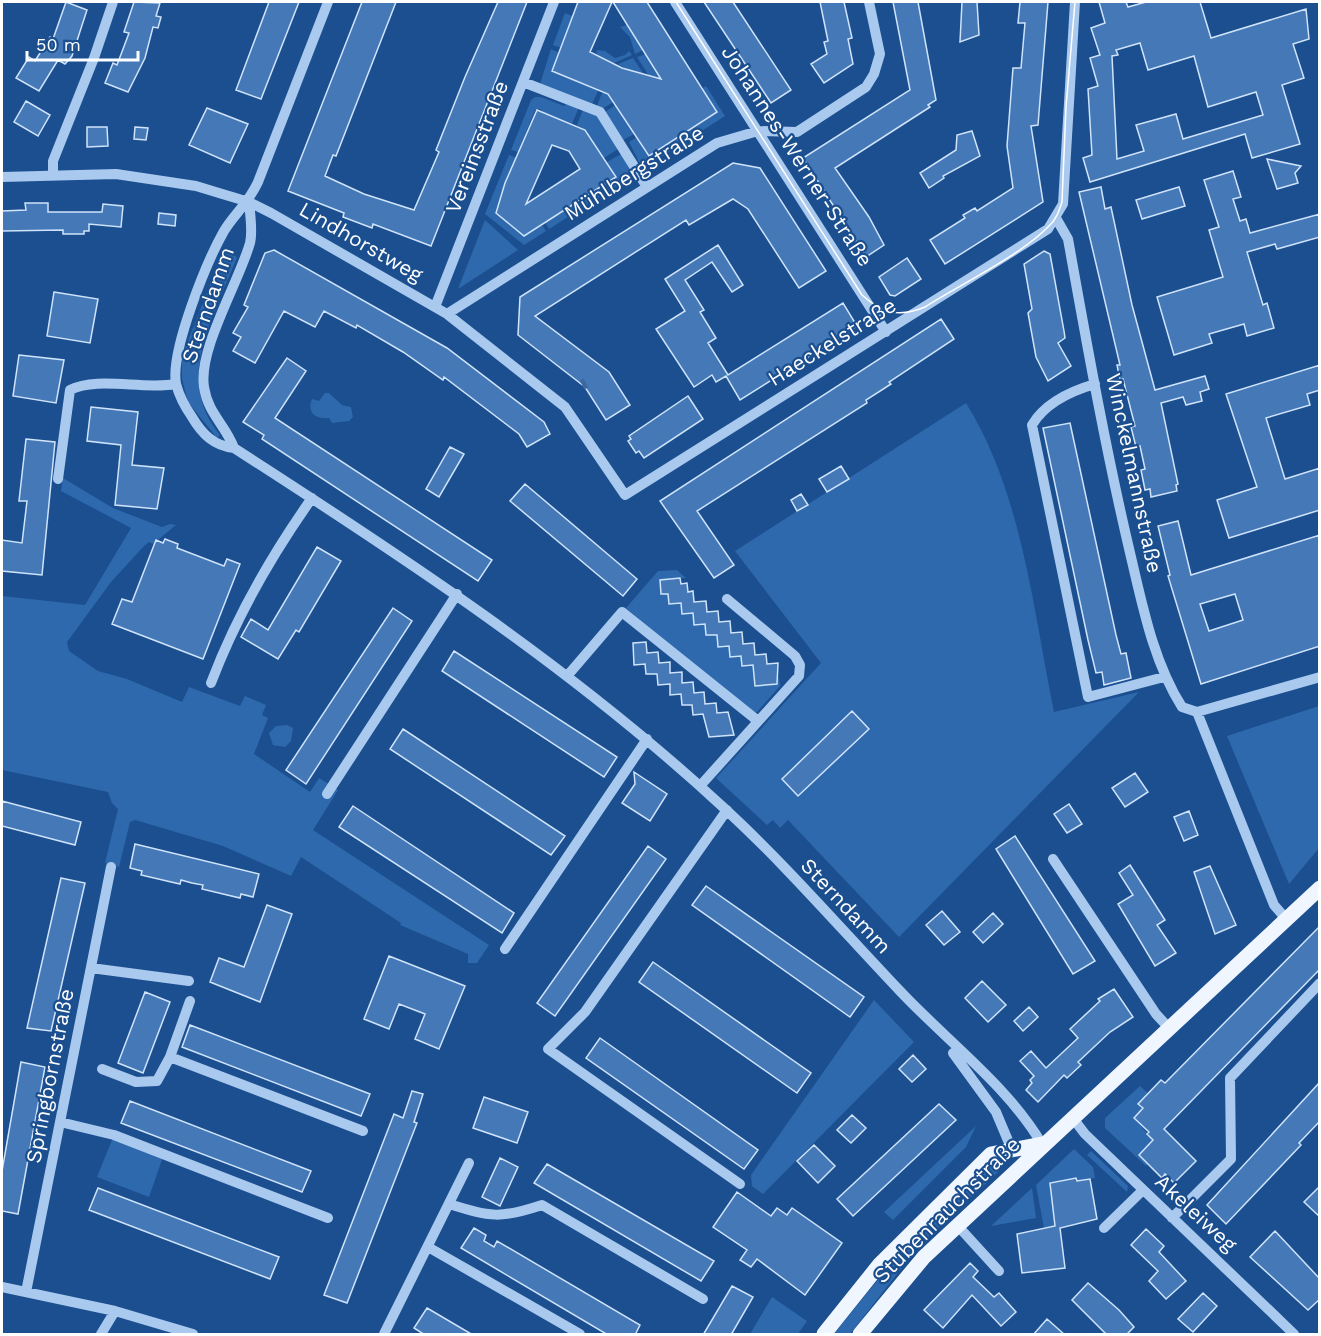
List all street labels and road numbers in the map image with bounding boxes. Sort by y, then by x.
street label: Johannes-Werner-Straße [717,41,878,271]
street label: Vereinsstraße [440,77,513,217]
street label: Mühlbergstraße [559,120,708,226]
street label: Lindhorstweg [295,196,428,287]
street label: Sterndamm [176,244,239,366]
street label: Haeckelstraße [763,292,900,391]
street label: Winckelmannstraße [1101,371,1168,575]
street label: Sterndamm [796,853,897,958]
street label: Springbornstraße [20,987,79,1165]
street label: Stubenrauchstraße [868,1131,1025,1288]
street label: Akeleiweg [1150,1169,1243,1257]

